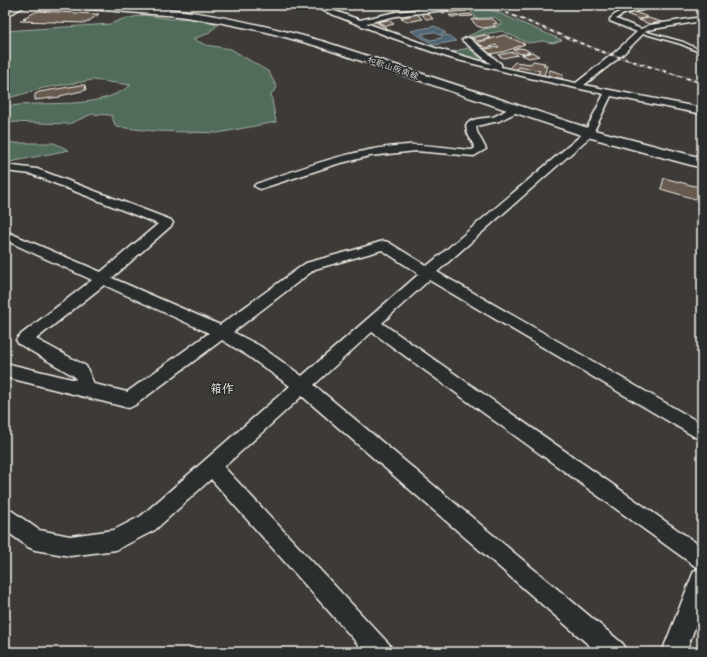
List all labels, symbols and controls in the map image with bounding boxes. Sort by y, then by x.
street label: 和歌山阪南線 [366,54,420,82]
district label: 箱作 [210,382,234,397]

